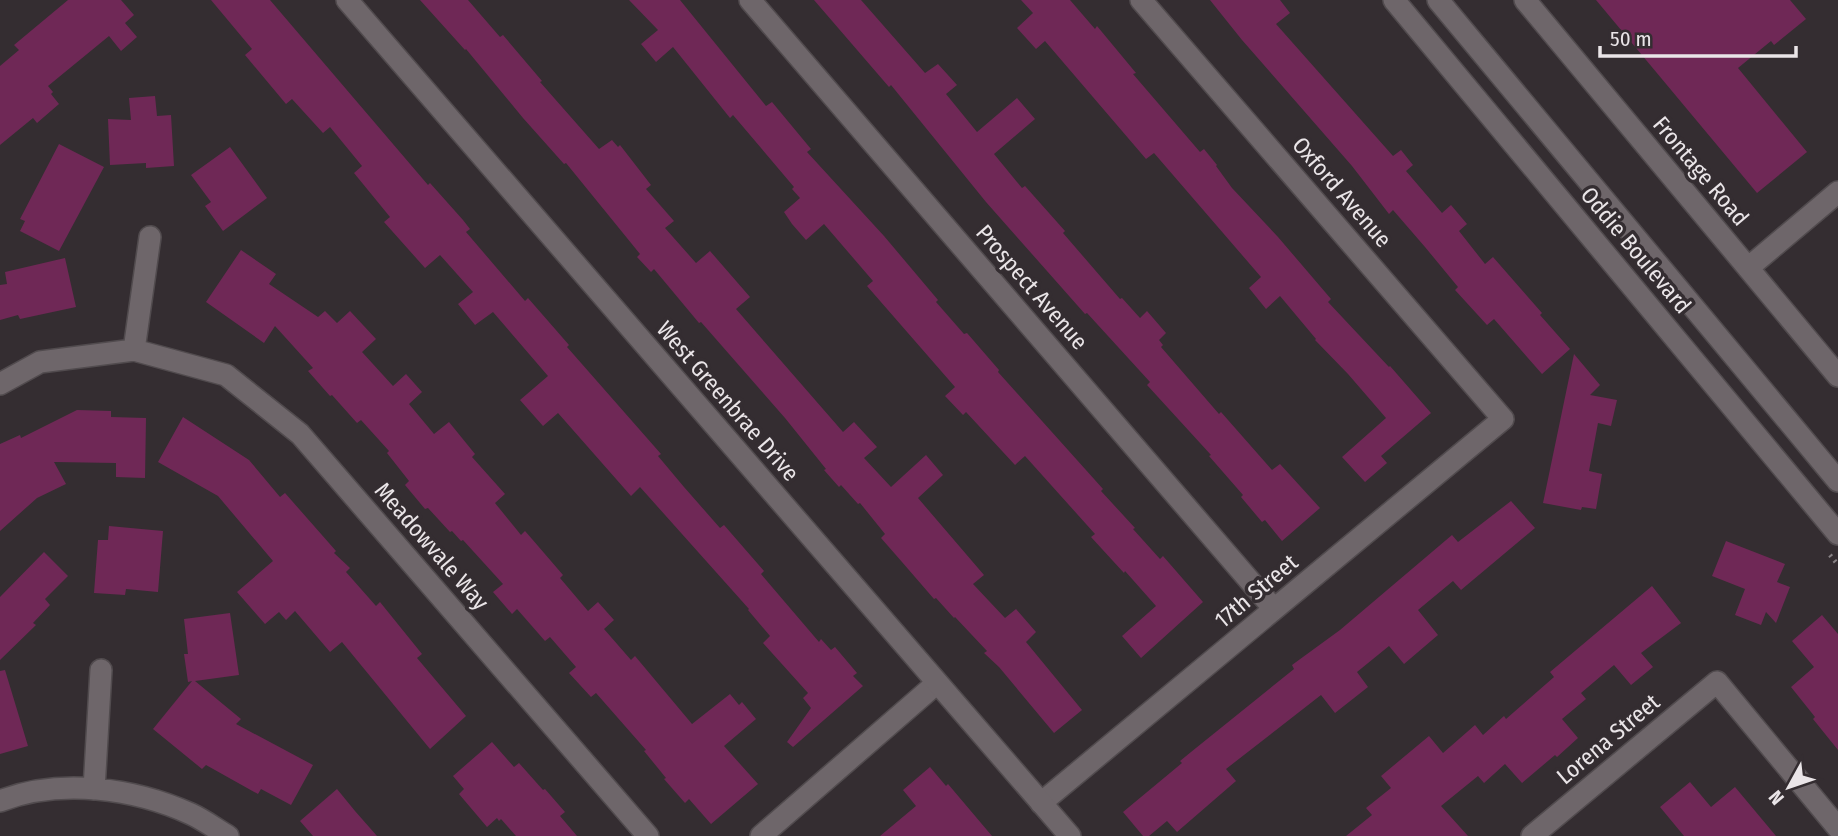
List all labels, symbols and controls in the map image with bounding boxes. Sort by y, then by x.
scale bar [1600,14,1796,58]
text: 50 m [1610,26,1652,52]
street label: Frontage Road [1647,111,1755,231]
street label: Oxford Avenue [1286,131,1398,253]
street label: Oddie Boulevard [1575,181,1697,319]
street label: Prospect Avenue [970,219,1094,355]
street label: West Greenbrae Drive [651,315,805,487]
street label: Meadowvale Way [369,477,495,616]
street label: 17th Street [1209,548,1304,634]
street label: Lorena Street [1551,688,1666,790]
north arrow [1754,752,1824,822]
text: N [1764,786,1789,809]

